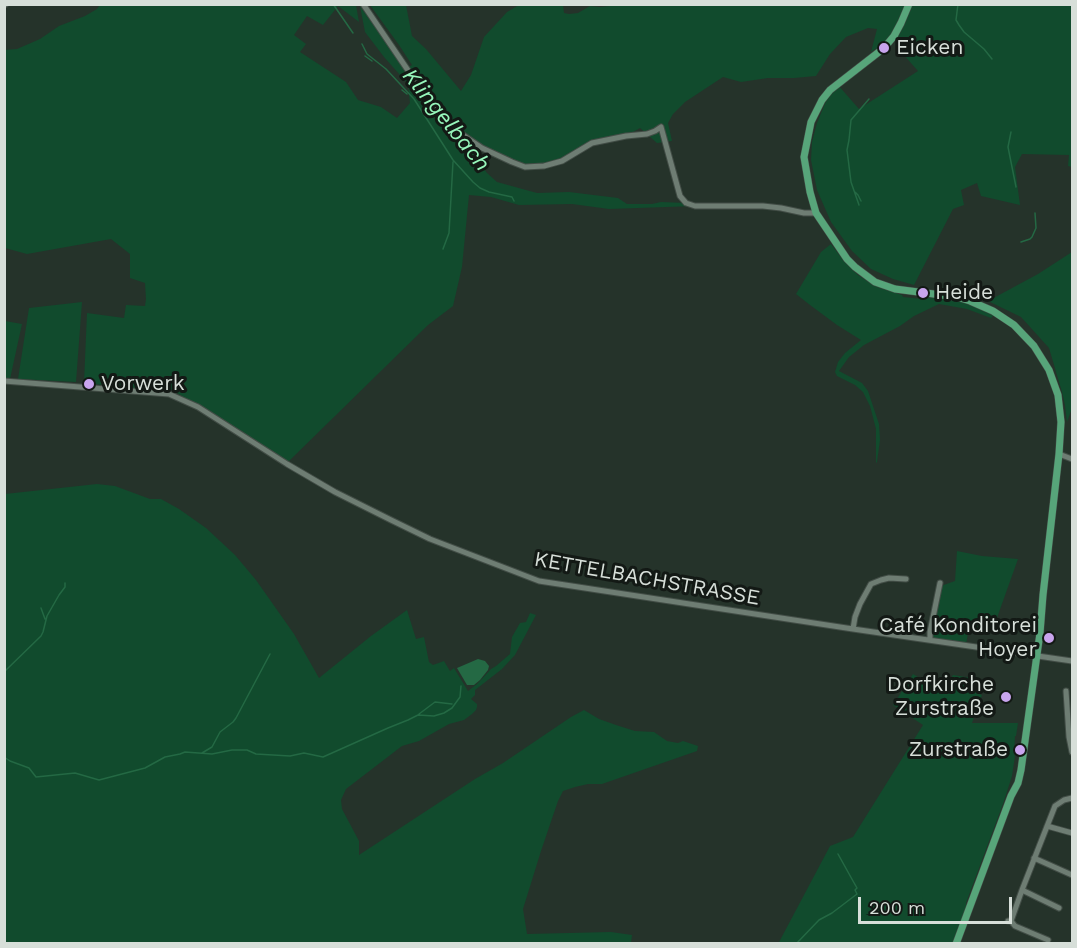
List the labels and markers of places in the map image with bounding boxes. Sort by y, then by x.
place label: Eicken [896,35,963,61]
marker: Eicken [877,41,891,55]
place label: Heide [935,280,993,306]
marker: Heide [916,286,930,300]
place label: Vorwerk [101,371,185,397]
marker: Vorwerk [82,377,96,391]
place label: Café Konditorei Hoyer [879,613,1037,663]
marker: Café Konditorei Hoyer [1042,631,1056,645]
place label: Dorfkirche Zurstraße [887,672,994,722]
marker: Dorfkirche Zurstraße [999,690,1013,704]
place label: Zurstraße [909,737,1008,763]
marker: Zurstraße [1013,743,1027,757]

